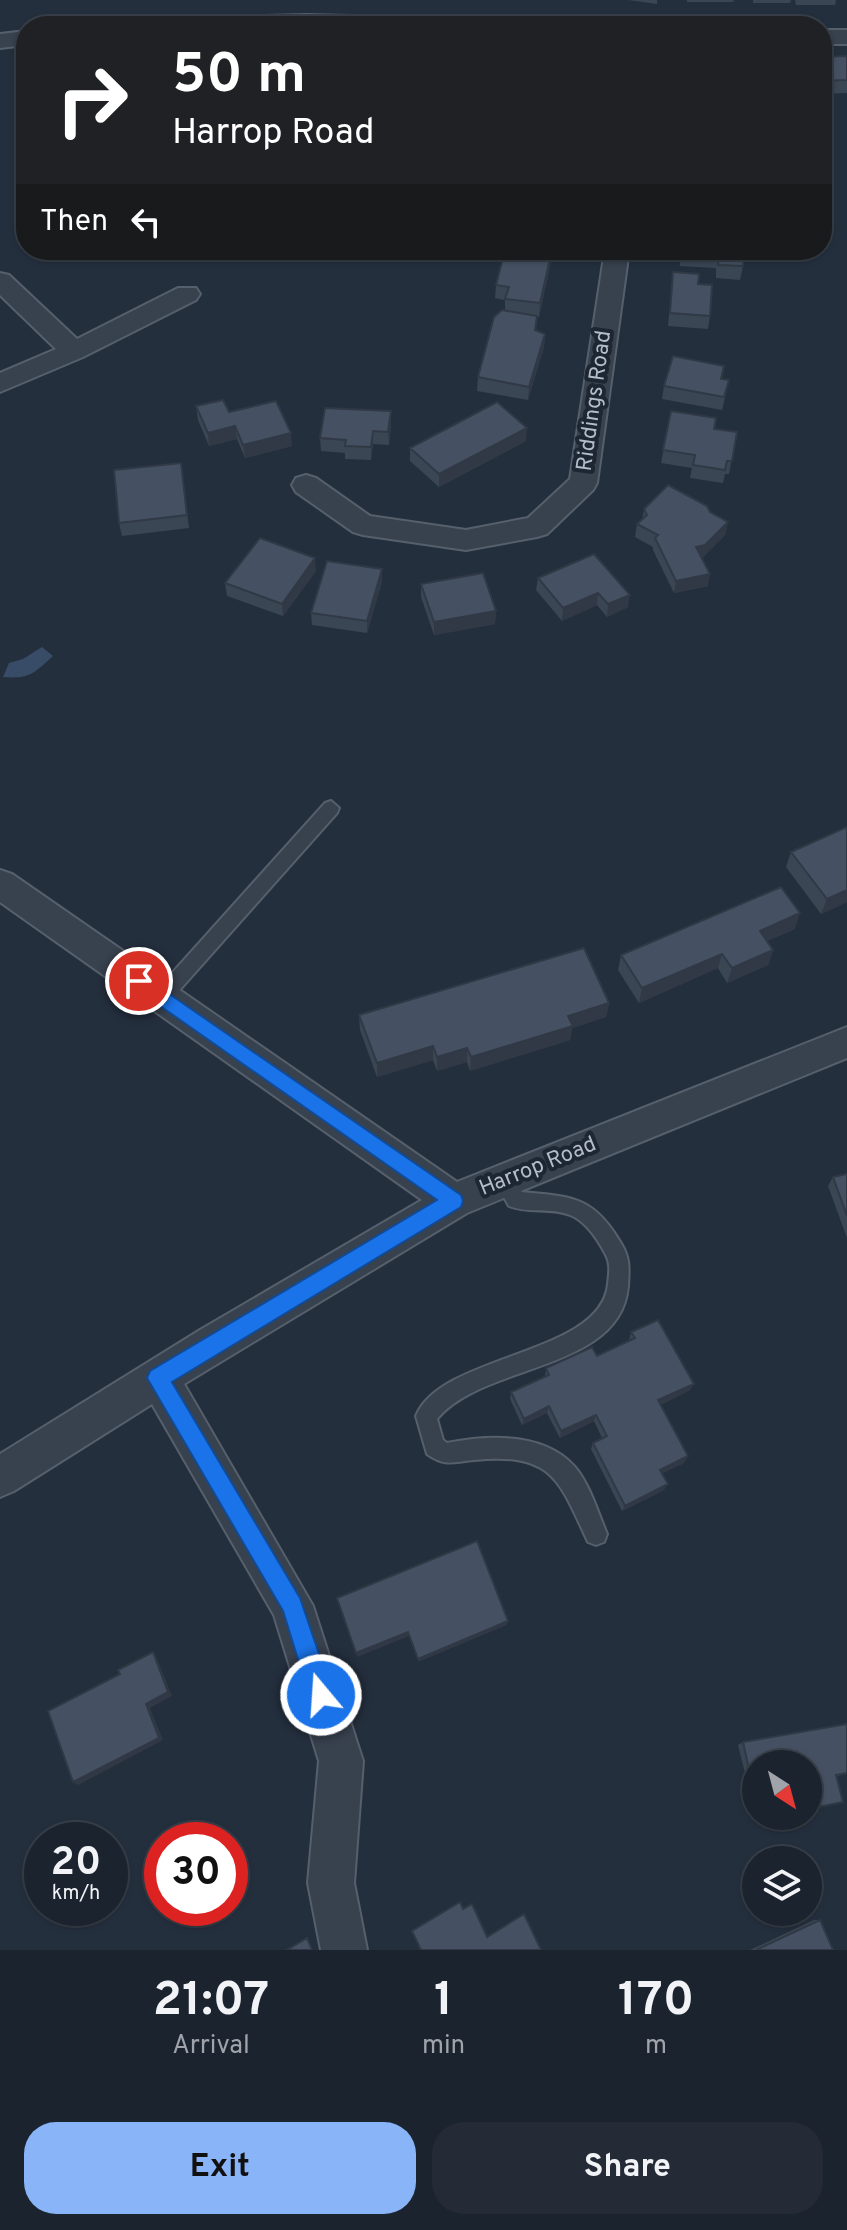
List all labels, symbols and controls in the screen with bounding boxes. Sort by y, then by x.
text: 50 m [172,42,306,112]
icon: right [40,48,144,152]
text: Harrop Road [172,111,375,157]
icon: left [124,200,168,244]
text: Then [40,204,108,241]
street label: Riddings Road [572,329,618,473]
pin [105,947,173,1015]
icon: arrive [117,959,161,1003]
street label: Harrop Road [476,1131,600,1203]
position arrow [279,1653,363,1737]
north arrow [742,1750,822,1830]
map controls [742,1750,822,1926]
speed limit sign: 30 [144,1822,248,1926]
text: 20 [51,1839,101,1889]
button: layers [742,1846,822,1926]
text: km/h [52,1881,100,1907]
text: 21:07 [153,1972,269,2032]
text: 1 [434,1972,453,2032]
text: 170 [618,1972,694,2032]
text: Arrival [172,2030,250,2063]
text: min [422,2030,465,2063]
text: m [645,2030,667,2063]
button: Exit [24,2122,416,2214]
button: Share [432,2122,823,2214]

